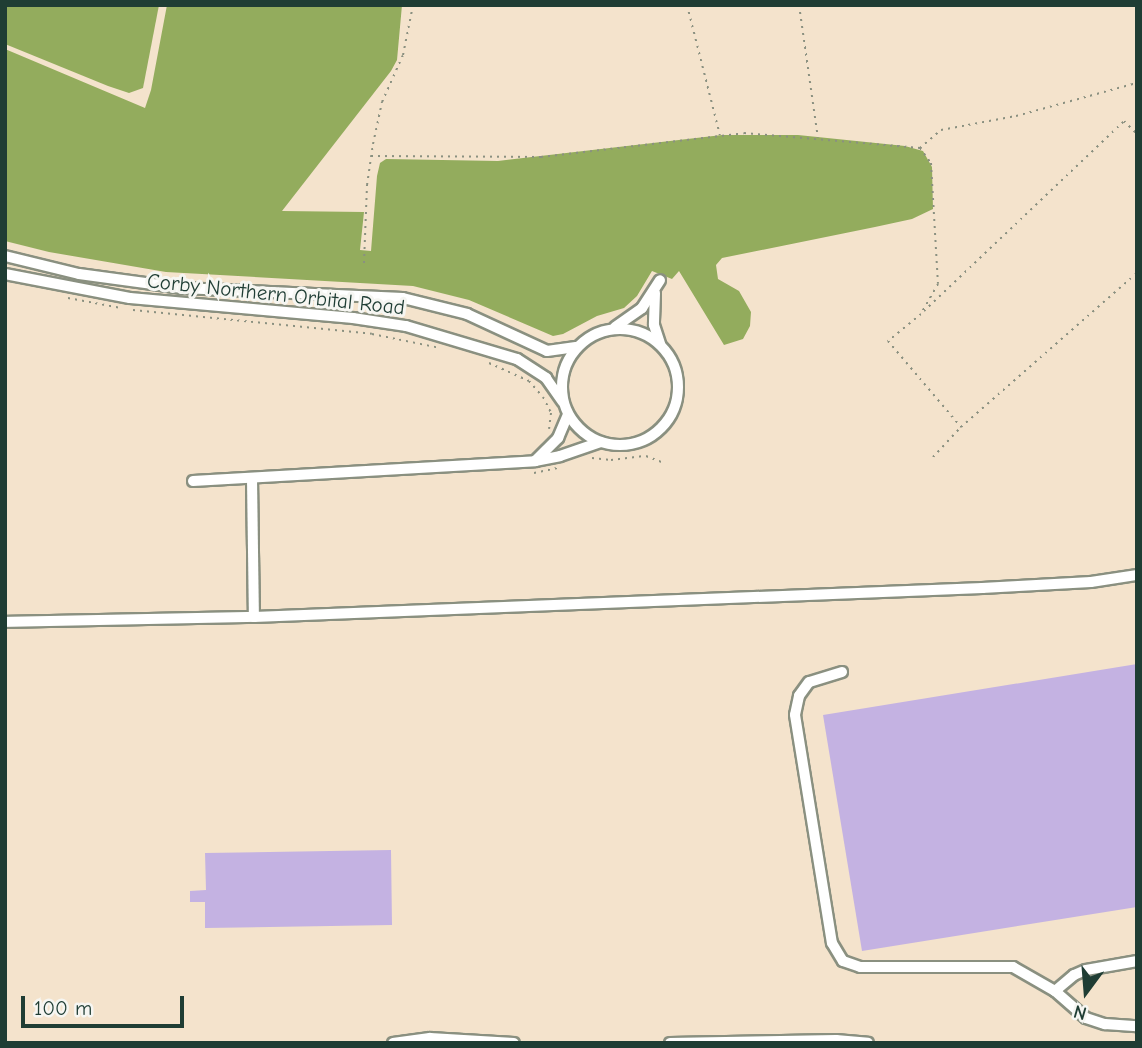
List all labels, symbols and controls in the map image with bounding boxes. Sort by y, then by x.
street label: Corby Northern Orbital Road [146,268,406,320]
north arrow [1051,957,1121,1027]
scale bar [24,982,187,1026]
text: 100 m [34,996,92,1020]
text: N [1071,1000,1089,1024]

